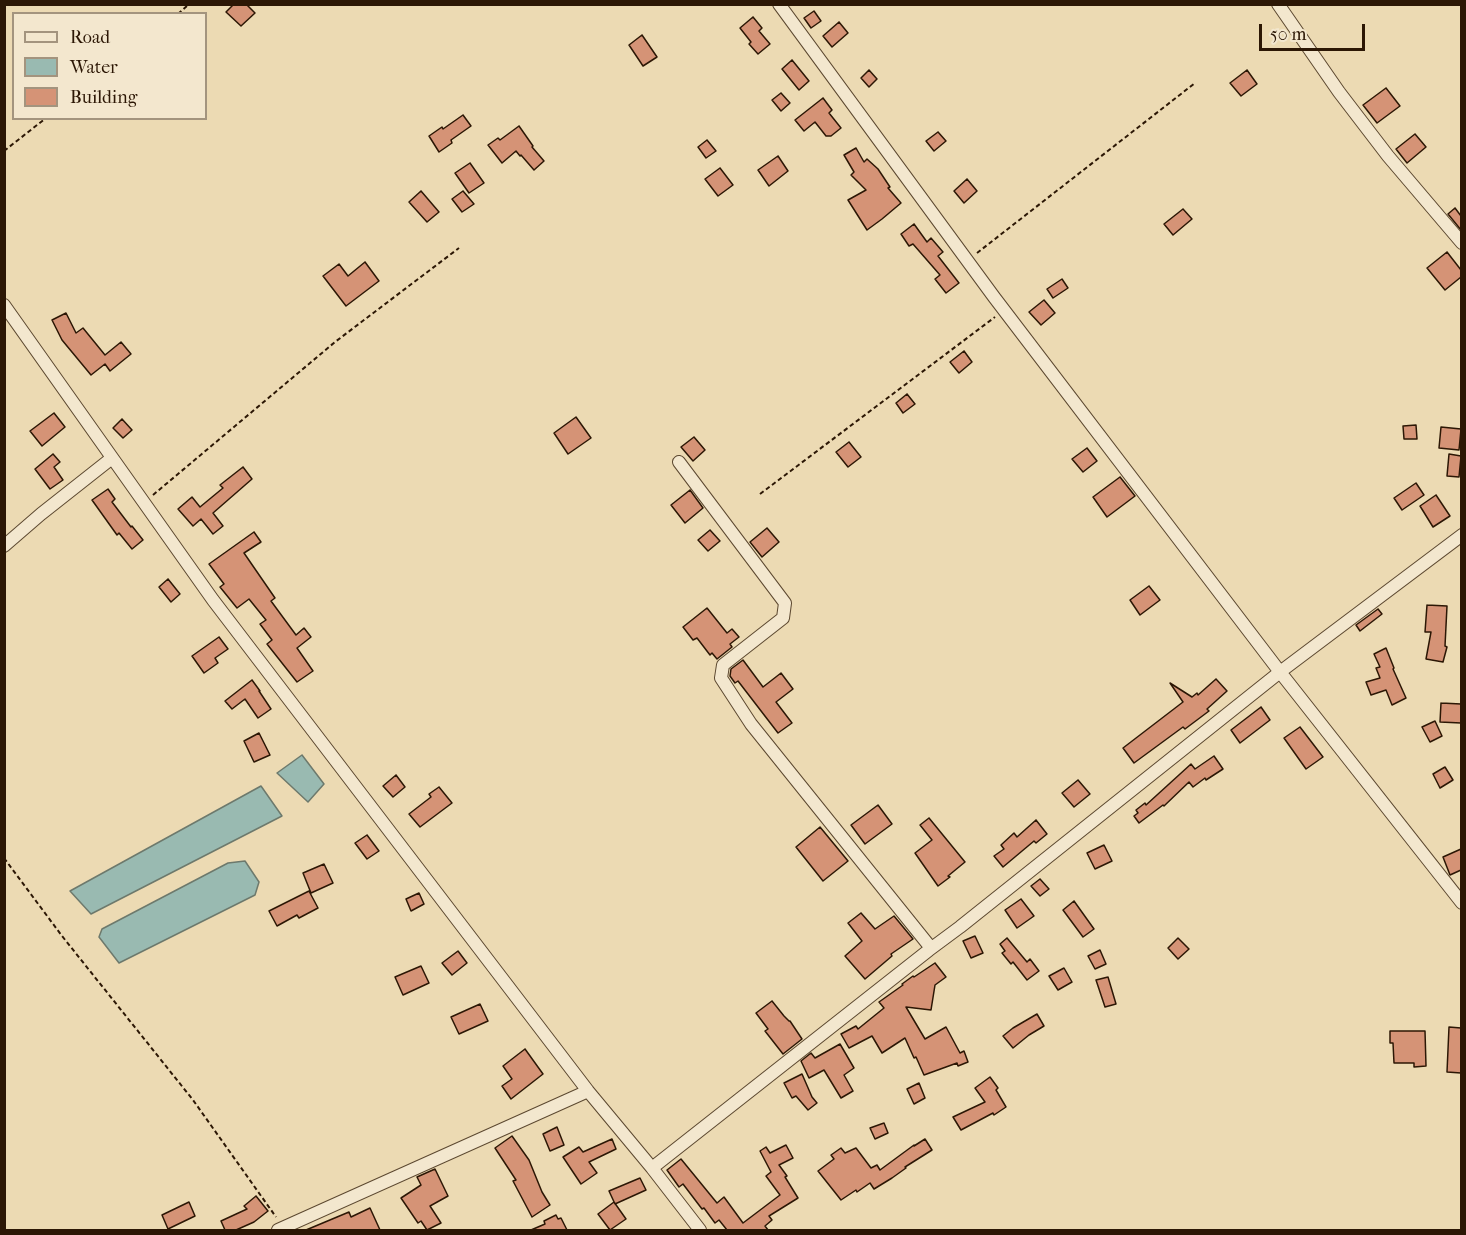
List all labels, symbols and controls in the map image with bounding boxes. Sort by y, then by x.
legend [12,12,207,120]
scale bar [1262,12,1368,50]
text: 50 m [1270,24,1306,45]
text: Road [70,27,110,48]
text: Water [70,57,118,78]
text: Building [70,87,137,108]

